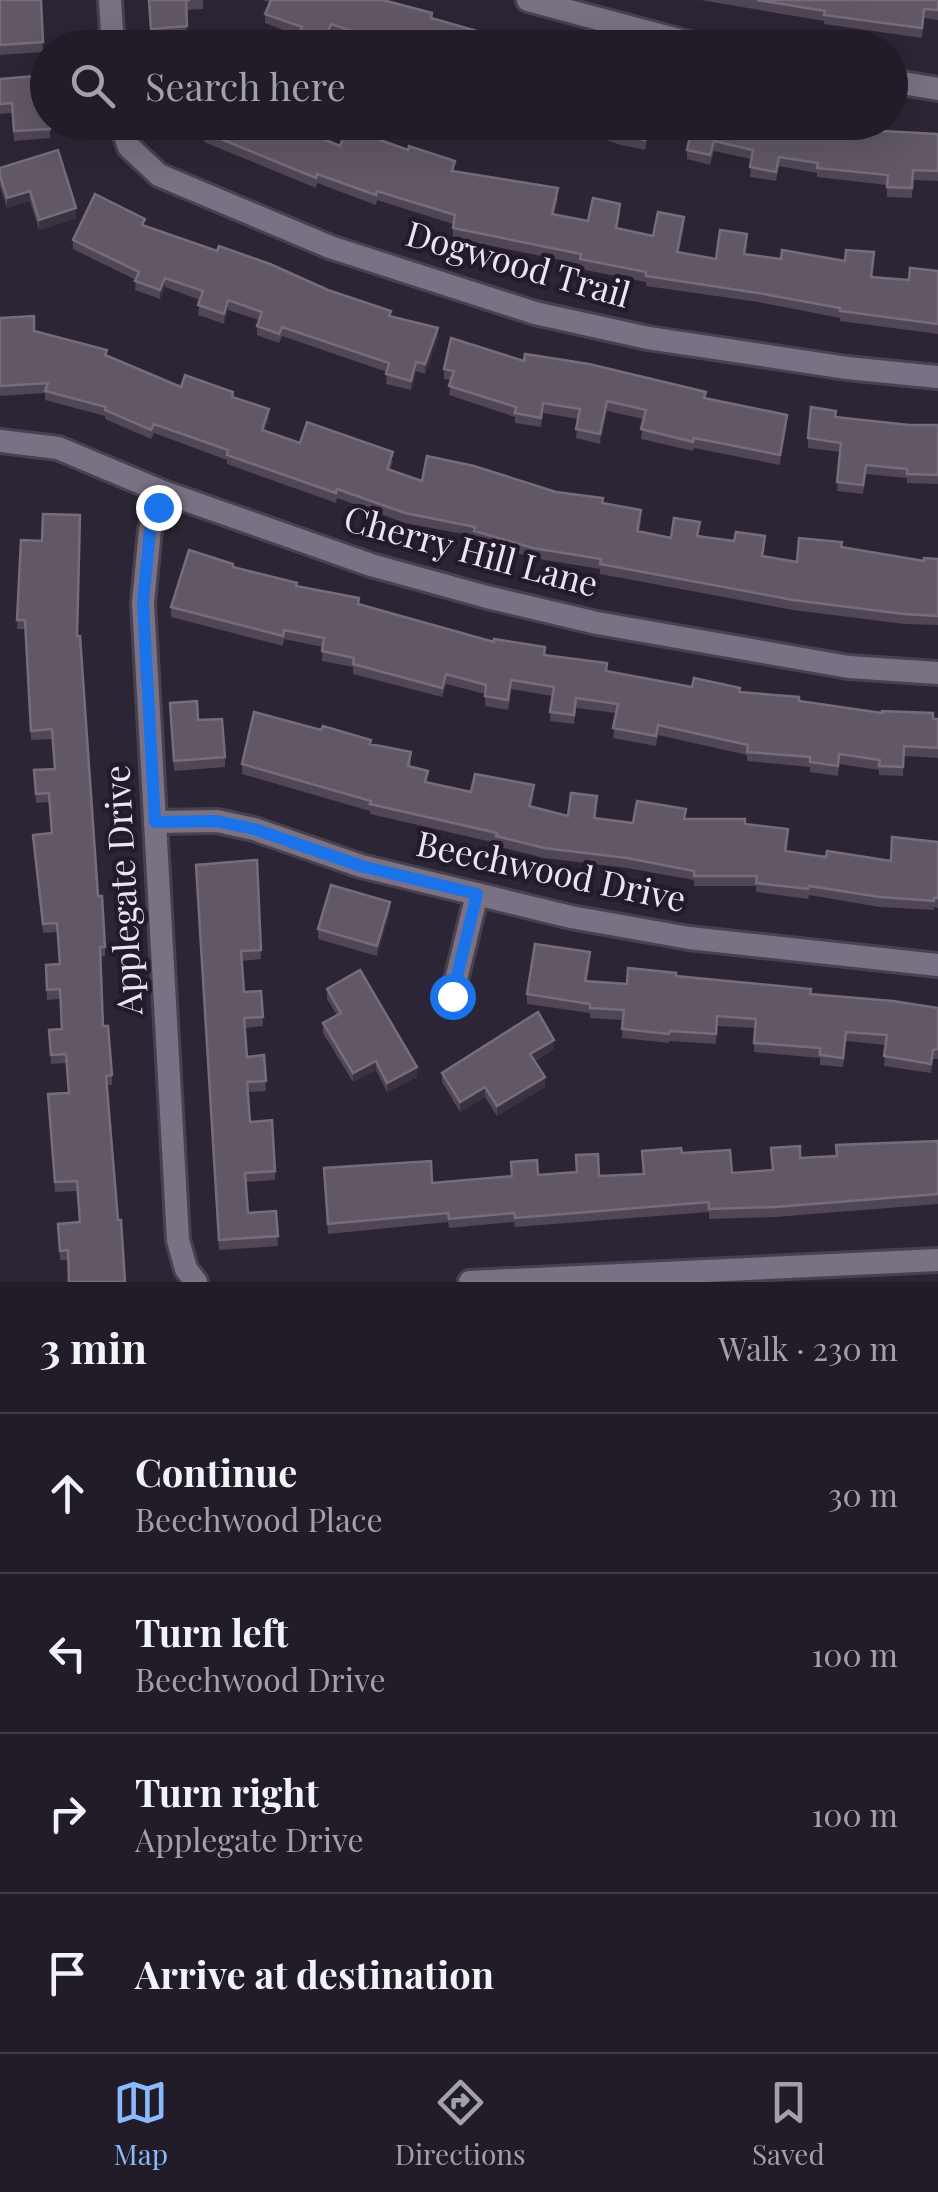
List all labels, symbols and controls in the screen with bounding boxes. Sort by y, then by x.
search box [30,30,908,140]
icon: search [65,58,120,113]
text: Search here [145,60,346,111]
street label: Dogwood Trail [401,208,636,317]
route end [136,485,182,531]
street label: Cherry Hill Lane [339,493,604,606]
street label: Applegate Drive [91,764,152,1017]
street label: Beechwood Drive [413,818,691,921]
route start [430,974,476,1020]
text: 3 min [40,1319,147,1375]
text: Walk · 230 m [719,1326,898,1369]
text: Continue [135,1446,297,1497]
icon: ahead [40,1466,95,1521]
text: 30 m [828,1472,898,1515]
text: Beechwood Place [135,1497,383,1540]
text: Turn left [135,1606,288,1657]
icon: left [40,1626,95,1681]
text: 100 m [811,1632,898,1675]
text: Beechwood Drive [135,1657,386,1700]
text: Turn right [135,1766,319,1817]
icon: right [40,1786,95,1841]
text: 100 m [811,1792,898,1835]
text: Applegate Drive [135,1817,364,1860]
icon: arrive [40,1946,95,2001]
text: Arrive at destination [135,1948,494,1999]
tab: Map [113,2075,168,2172]
tab: Directions [395,2075,526,2172]
tab: Saved [752,2075,825,2172]

